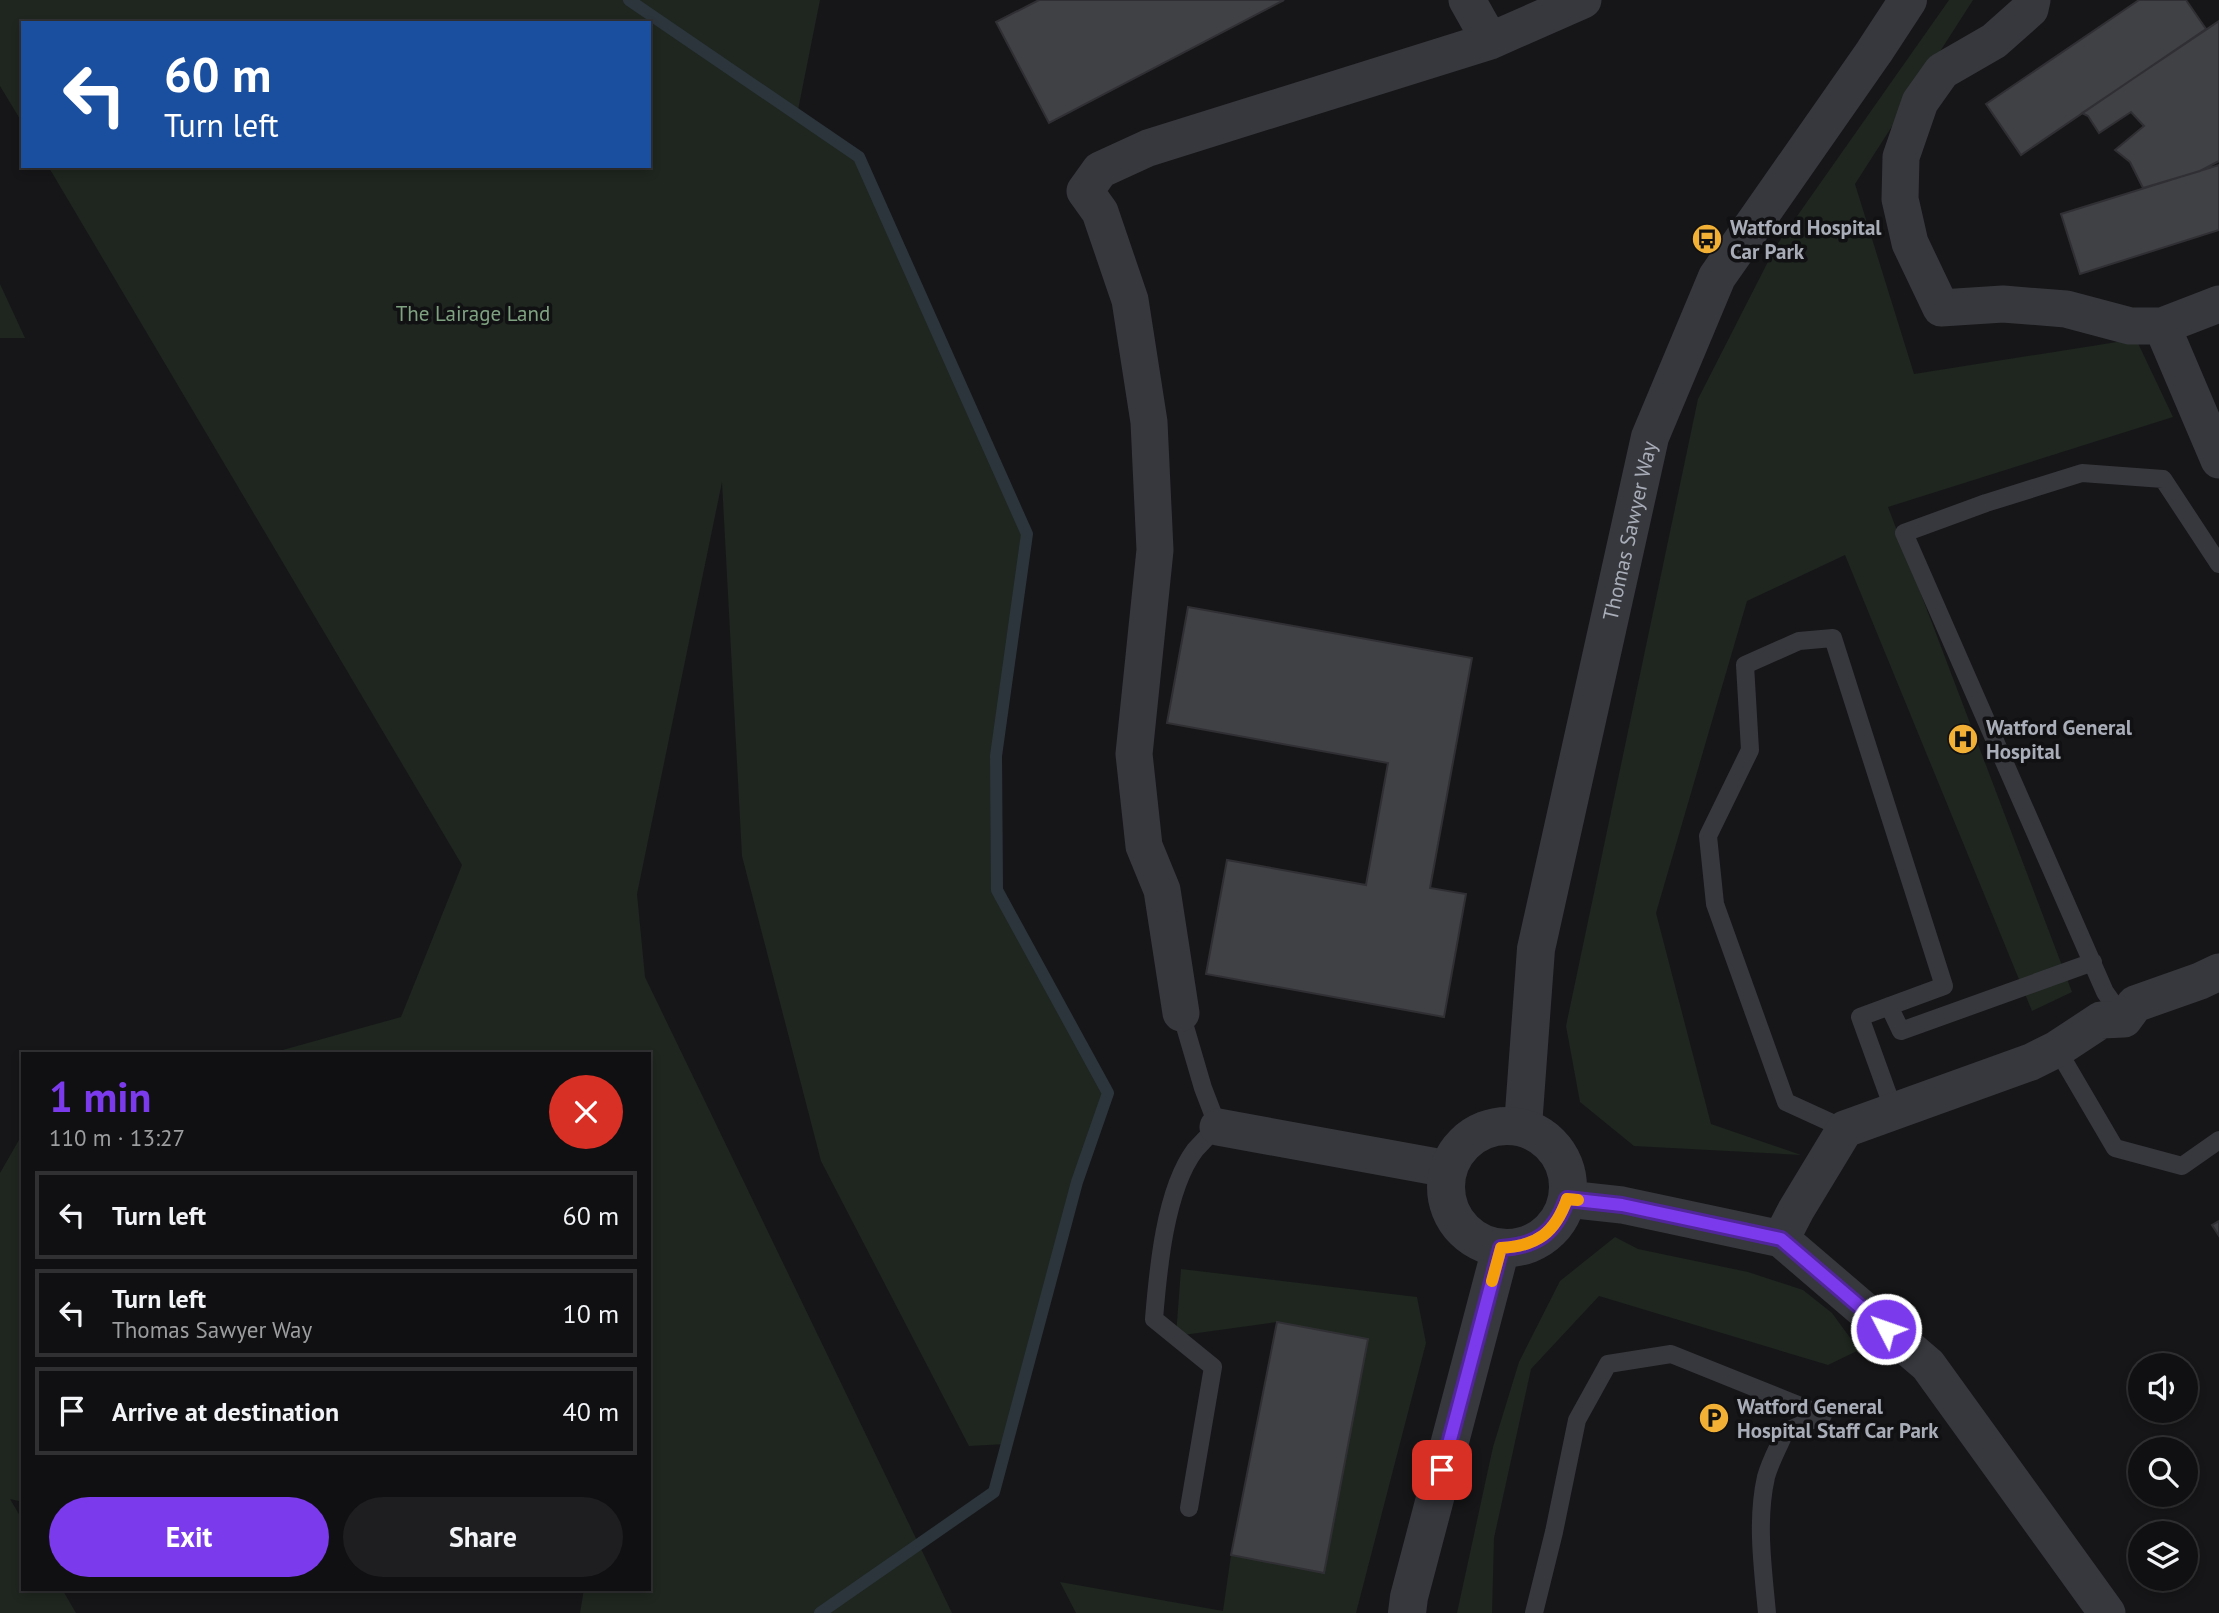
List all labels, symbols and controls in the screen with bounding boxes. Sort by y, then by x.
text: 60 m [164,42,271,106]
icon: left [49,49,140,140]
text: Turn left [164,104,279,146]
place label: Watford Hospital Car Park [1730,214,1882,265]
bus stop icon: Watford Hospital Car Park [1690,222,1724,256]
park label: The Lairage Land [396,300,550,327]
street label: Thomas Sawyer Way [1596,438,1662,623]
place label: Watford General Hospital [1986,714,2133,765]
hospital icon: Watford General Hospital [1946,722,1980,756]
text: 1 min [49,1069,151,1124]
button: close [549,1075,623,1149]
text: 110 m · 13:27 [49,1123,185,1152]
icon: left [53,1196,91,1234]
text: Turn left [112,1199,206,1232]
text: 60 m [563,1199,619,1232]
text: Turn left [112,1282,206,1315]
position arrow [1849,1292,1923,1366]
icon: left [53,1294,91,1332]
text: 10 m [563,1297,619,1330]
text: Thomas Sawyer Way [112,1315,312,1344]
map controls [2128,1353,2198,1591]
button: sound [2128,1353,2198,1423]
icon: arrive [53,1392,91,1430]
place label: Watford General Hospital Staff Car Park [1737,1393,1939,1444]
text: Arrive at destination [112,1395,339,1428]
text: 40 m [563,1395,619,1428]
parking icon: Watford General Hospital Staff Car Park [1697,1401,1731,1435]
button: search [2128,1437,2198,1507]
pin [1412,1440,1472,1500]
icon: arrive [1423,1451,1461,1489]
button: Exit [49,1497,329,1577]
button: Share [343,1497,623,1577]
button: layers [2128,1521,2198,1591]

